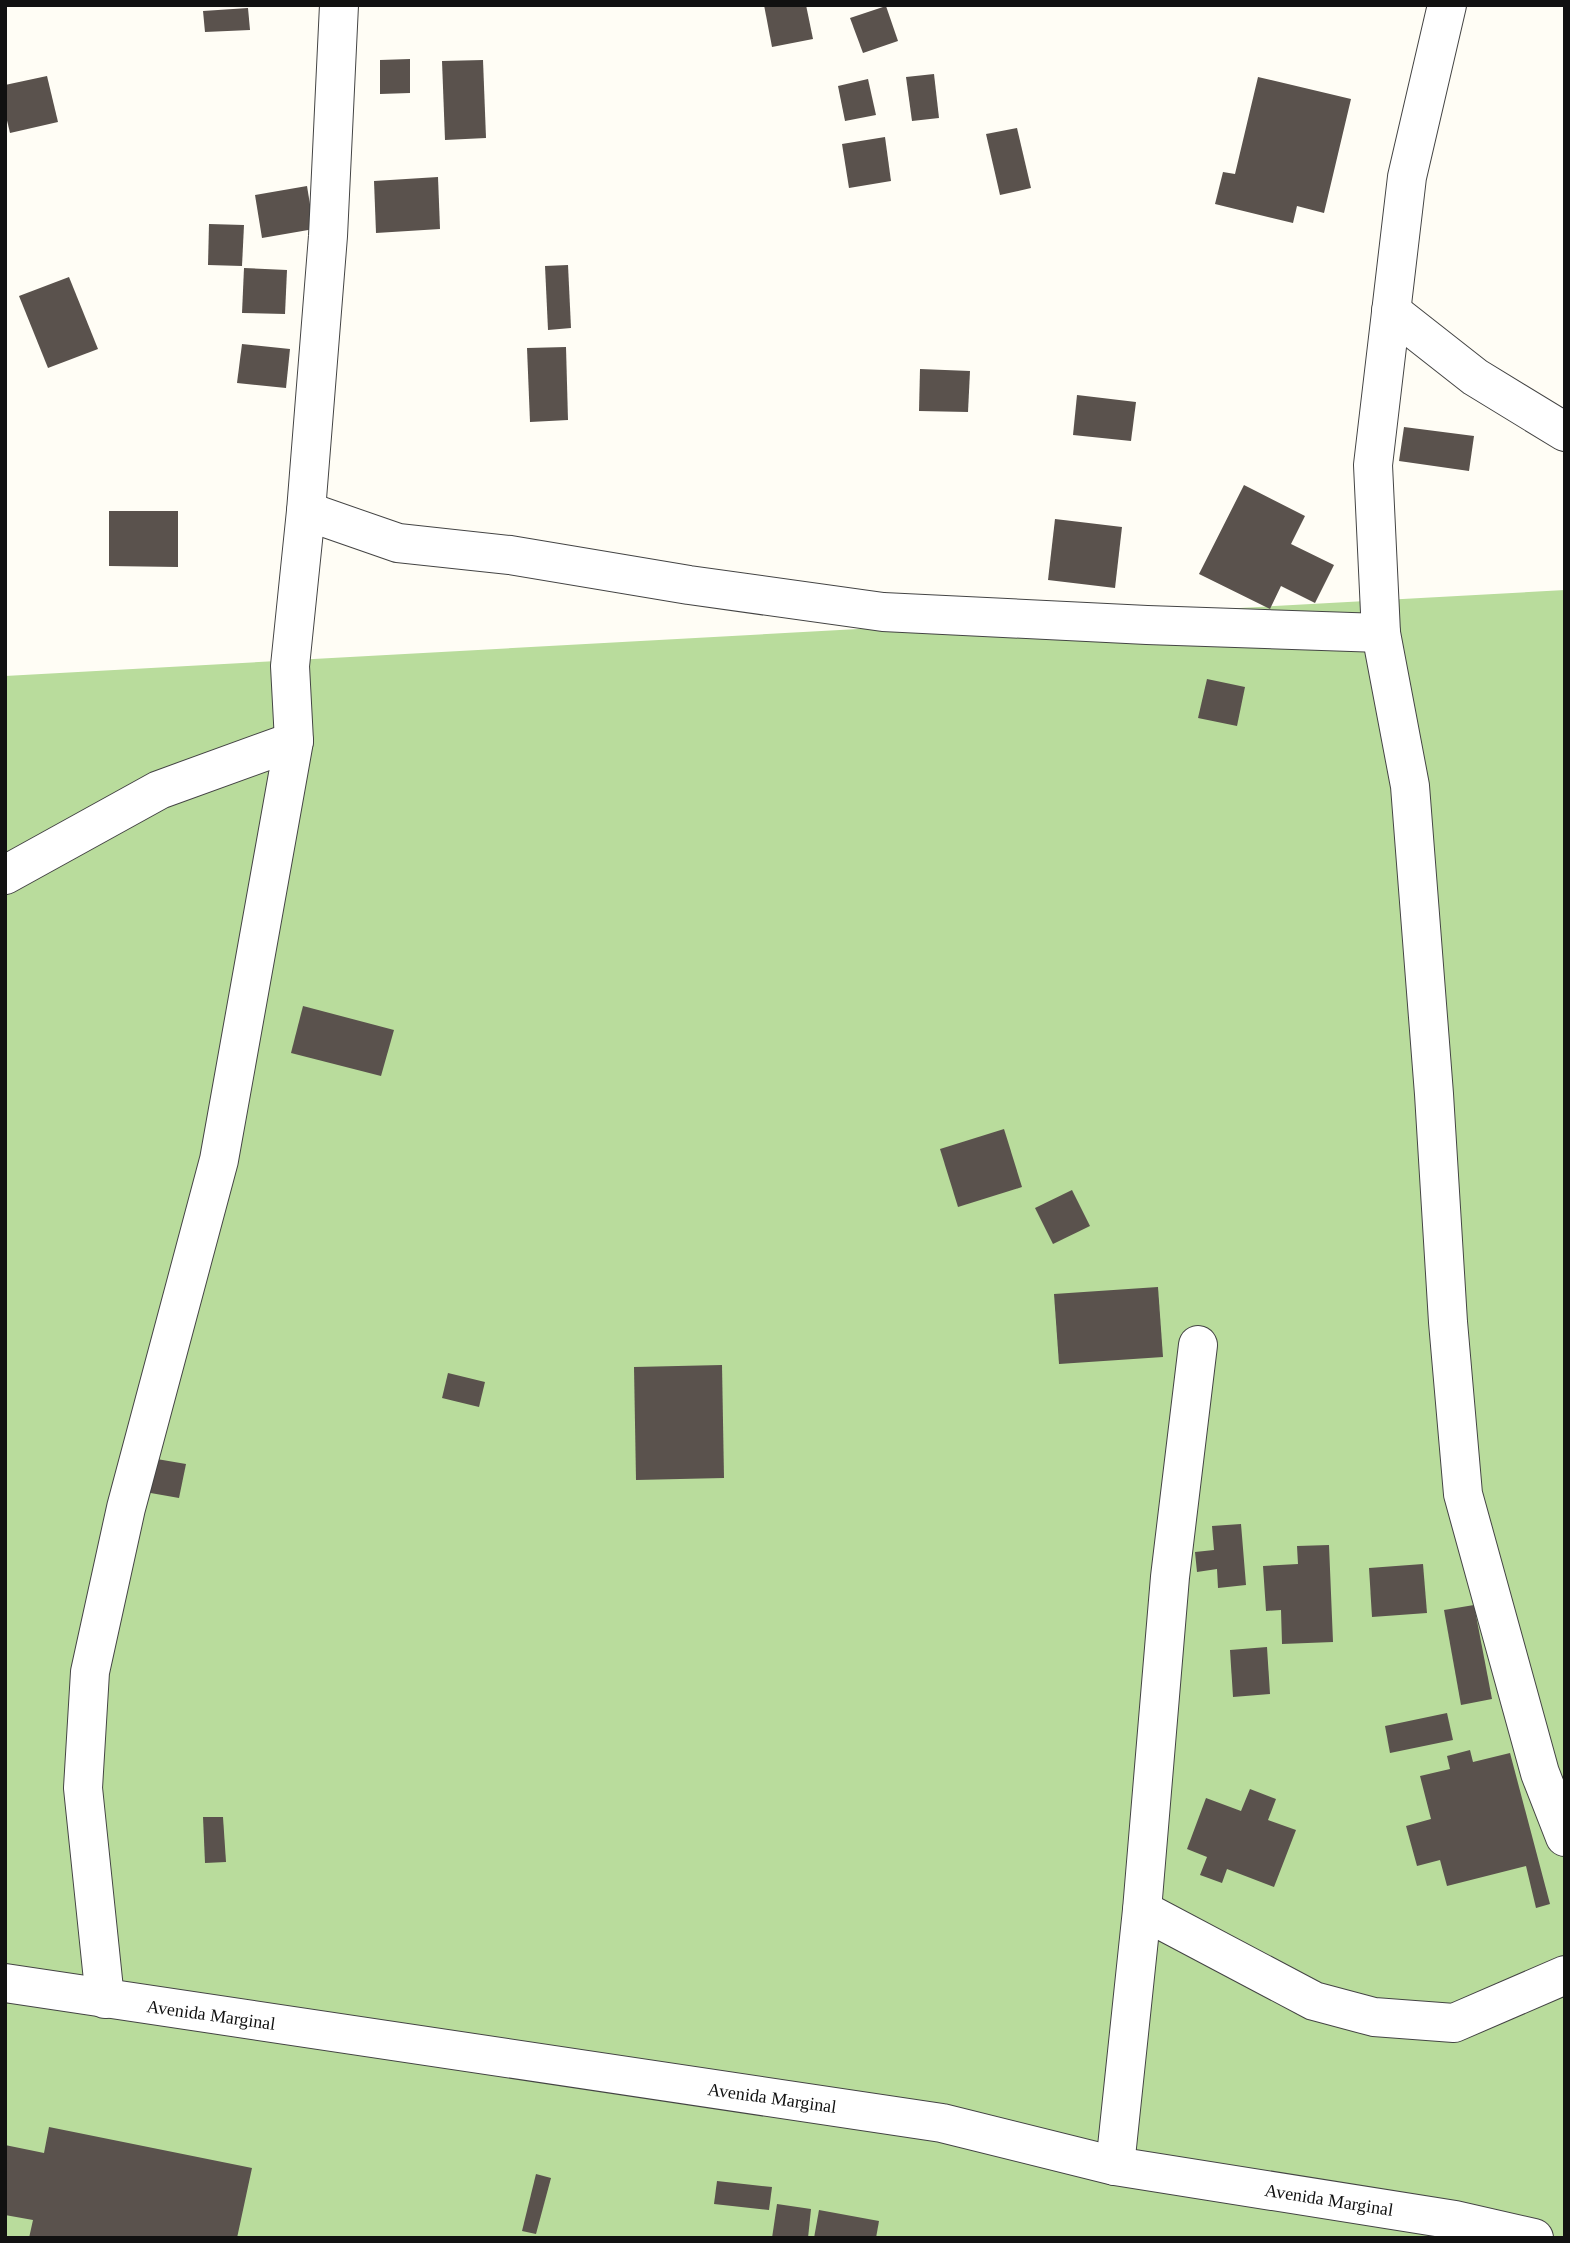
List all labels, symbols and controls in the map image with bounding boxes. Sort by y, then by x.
street label: Avenida Marginal [145,1996,277,2034]
street label: Avenida Marginal [706,2079,838,2117]
street label: Avenida Marginal [1263,2180,1395,2220]

